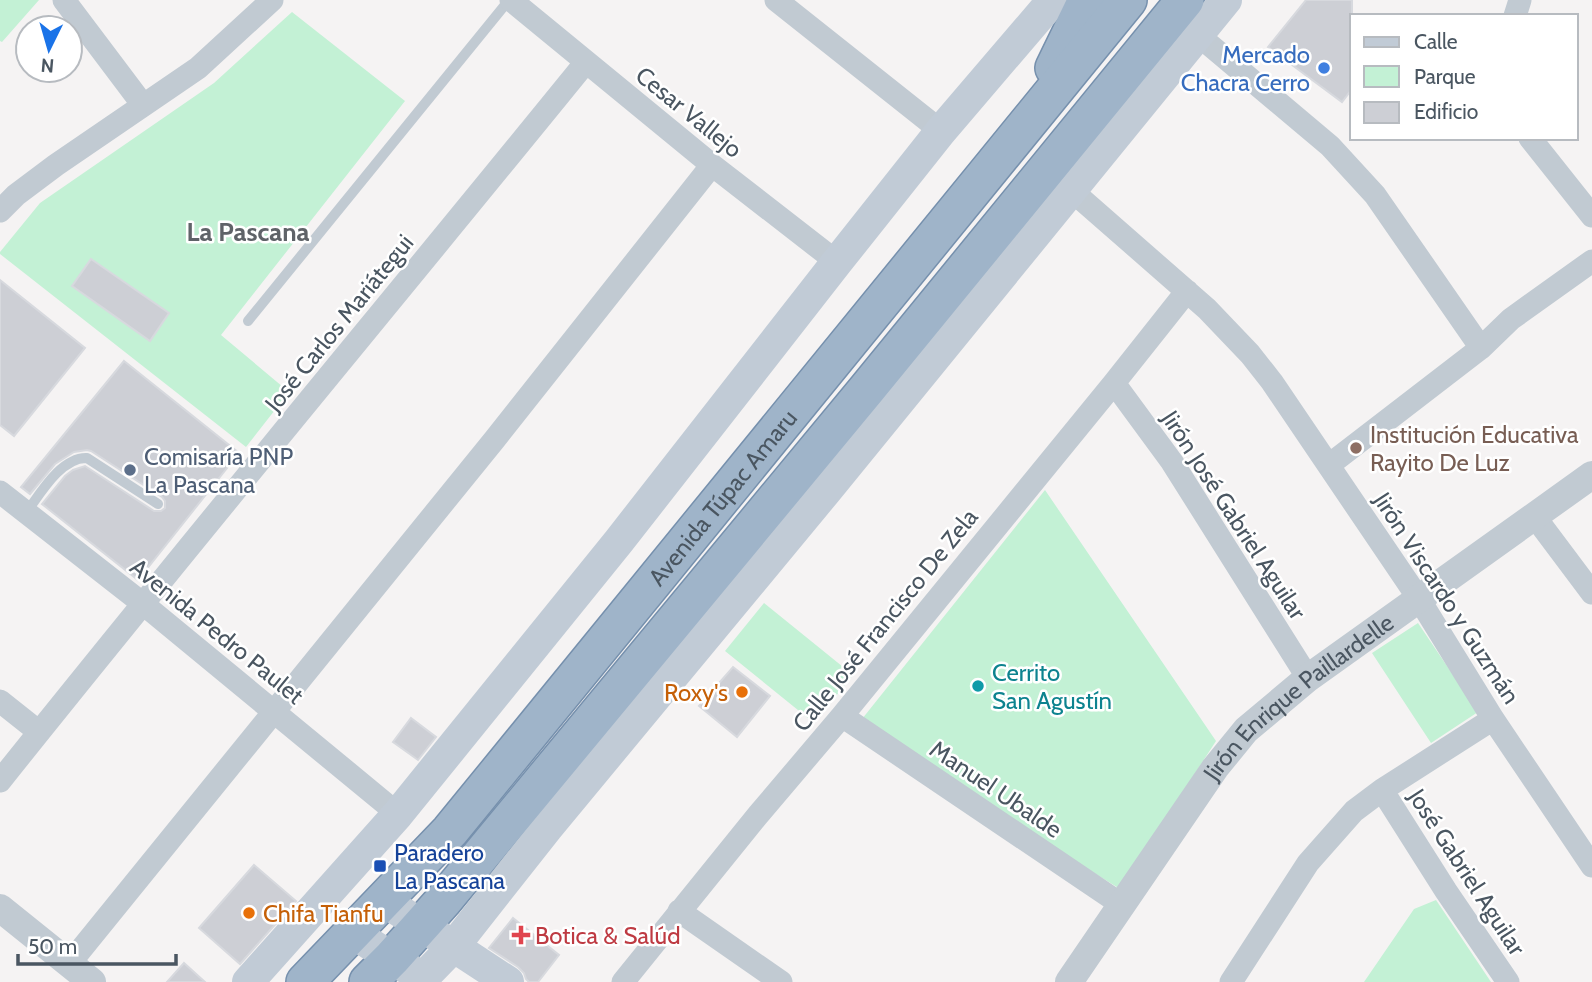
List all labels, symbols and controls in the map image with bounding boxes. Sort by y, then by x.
north arrow [14,14,84,84]
legend [1350,14,1578,140]
text: Calle [1414,29,1458,54]
place label: Mercado Chacra Cerro [1181,40,1310,97]
text: N [40,53,55,77]
street label: Cesar Vallejo [630,60,748,164]
marker: Mercado Chacra Cerro [1316,60,1332,76]
text: Parque [1414,64,1476,89]
text: Edificio [1414,99,1478,124]
district label: La Pascana [187,216,310,248]
street label: José Carlos Mariátegui [258,229,419,418]
street label: Avenida Túpac Amaru [642,403,803,591]
street label: Jirón José Gabriel Aguilar [1155,404,1313,625]
place label: Institución Educativa Rayito De Luz [1370,420,1579,477]
marker: Institución Educativa Rayito De Luz [1348,440,1364,456]
place label: Comisaría PNP La Pascana [144,442,293,499]
marker: Comisaría PNP La Pascana [122,462,138,478]
street label: Jirón Viscardo y Guzmán [1367,486,1526,709]
street label: Calle José Francisco De Zela [786,503,984,737]
street label: Avenida Pedro Paulet [124,552,310,710]
street label: Jirón Enrique Paillardelle [1196,607,1399,786]
place label: Cerrito San Agustín [992,658,1112,715]
place label: Roxy's [664,678,728,707]
marker: Cerrito San Agustín [970,678,986,694]
marker: Roxy's [734,684,750,700]
street label: Manuel Ubalde [924,734,1068,844]
street label: José Gabriel Aguilar [1402,783,1532,961]
place label: Paradero La Pascana [394,838,506,895]
marker: Paradero La Pascana [372,858,388,874]
place label: Chifa Tianfu [263,899,384,928]
marker: Chifa Tianfu [241,905,257,921]
place label: Botica & Salúd [535,921,681,950]
scale bar [18,922,175,966]
marker: Botica & Salúd [513,927,529,943]
text: 50 m [28,934,77,959]

